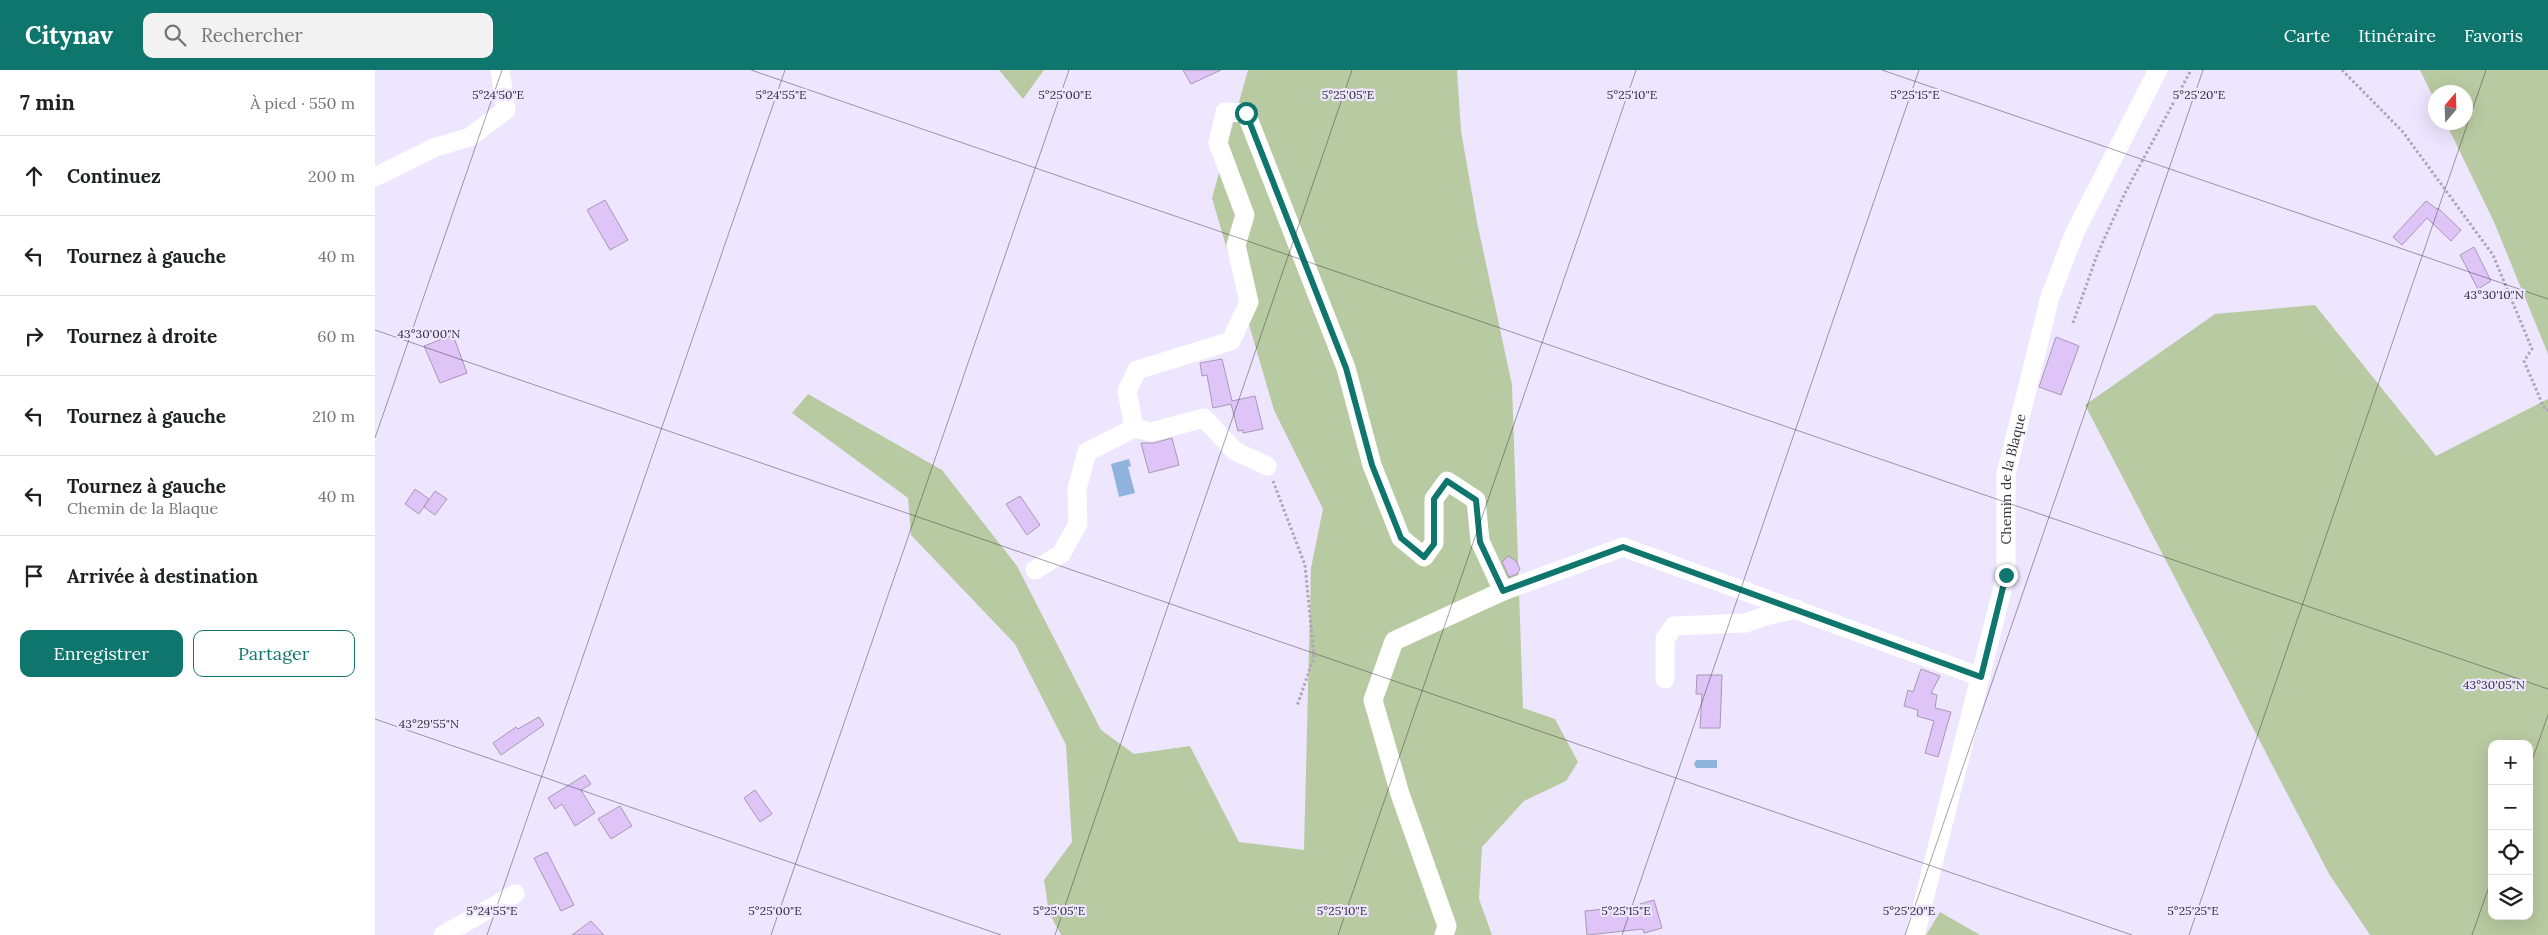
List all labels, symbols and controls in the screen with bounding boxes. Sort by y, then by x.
search box [143,13,493,58]
text: Citynav [25,20,113,51]
icon: search [161,21,189,49]
text: Rechercher [201,23,303,47]
text: Carte [2284,24,2330,47]
text: Itinéraire [2358,24,2436,47]
text: Favoris [2464,24,2523,47]
north arrow [2428,85,2473,130]
text: 5°24'50"E [472,87,524,102]
text: 5°24'55"E [755,87,807,102]
text: 5°25'00"E [1038,87,1092,102]
text: 5°25'05"E [1322,87,1374,102]
text: 5°25'10"E [1607,87,1657,102]
text: 5°25'15"E [1890,87,1940,102]
text: 5°25'20"E [2173,87,2225,102]
text: 7 min [20,89,75,116]
text: À pied · 550 m [250,93,355,113]
route start [1235,102,1258,125]
icon: ahead [20,162,48,190]
text: Continuez [67,164,161,188]
text: 200 m [308,166,355,186]
icon: left [20,242,48,270]
text: Tournez à gauche [67,244,226,268]
text: 40 m [318,246,355,266]
text: 43°30'10"N [2464,287,2524,302]
icon: right [20,322,48,350]
text: Tournez à droite [67,324,217,348]
text: 60 m [317,326,355,346]
text: 43°30'00"N [398,326,460,341]
icon: left [20,402,48,430]
text: Tournez à gauche [67,404,226,428]
text: 210 m [312,406,355,426]
street label: Chemin de la Blaque [1997,411,2030,545]
text: Tournez à gauche [67,474,226,498]
icon: left [20,482,48,510]
text: 40 m [318,486,355,506]
text: Chemin de la Blaque [67,498,218,518]
icon: arrive [20,562,48,590]
text: Arrivée à destination [67,564,258,588]
route end [1995,564,2018,587]
button: Enregistrer [20,630,183,677]
button: Partager [193,630,355,677]
text: 43°30'05"N [2463,677,2525,692]
text: 43°29'55"N [399,716,459,731]
map controls [2488,740,2533,920]
button: + [2488,740,2533,785]
button: − [2488,785,2533,830]
button: locate [2488,830,2533,875]
button: layers [2488,875,2533,920]
text: 5°24'55"E [466,903,518,918]
text: 5°25'00"E [748,903,802,918]
text: 5°25'05"E [1033,903,1085,918]
text: 5°25'10"E [1317,903,1367,918]
text: 5°25'15"E [1601,903,1651,918]
text: 5°25'20"E [1883,903,1935,918]
text: 5°25'25"E [2167,903,2219,918]

